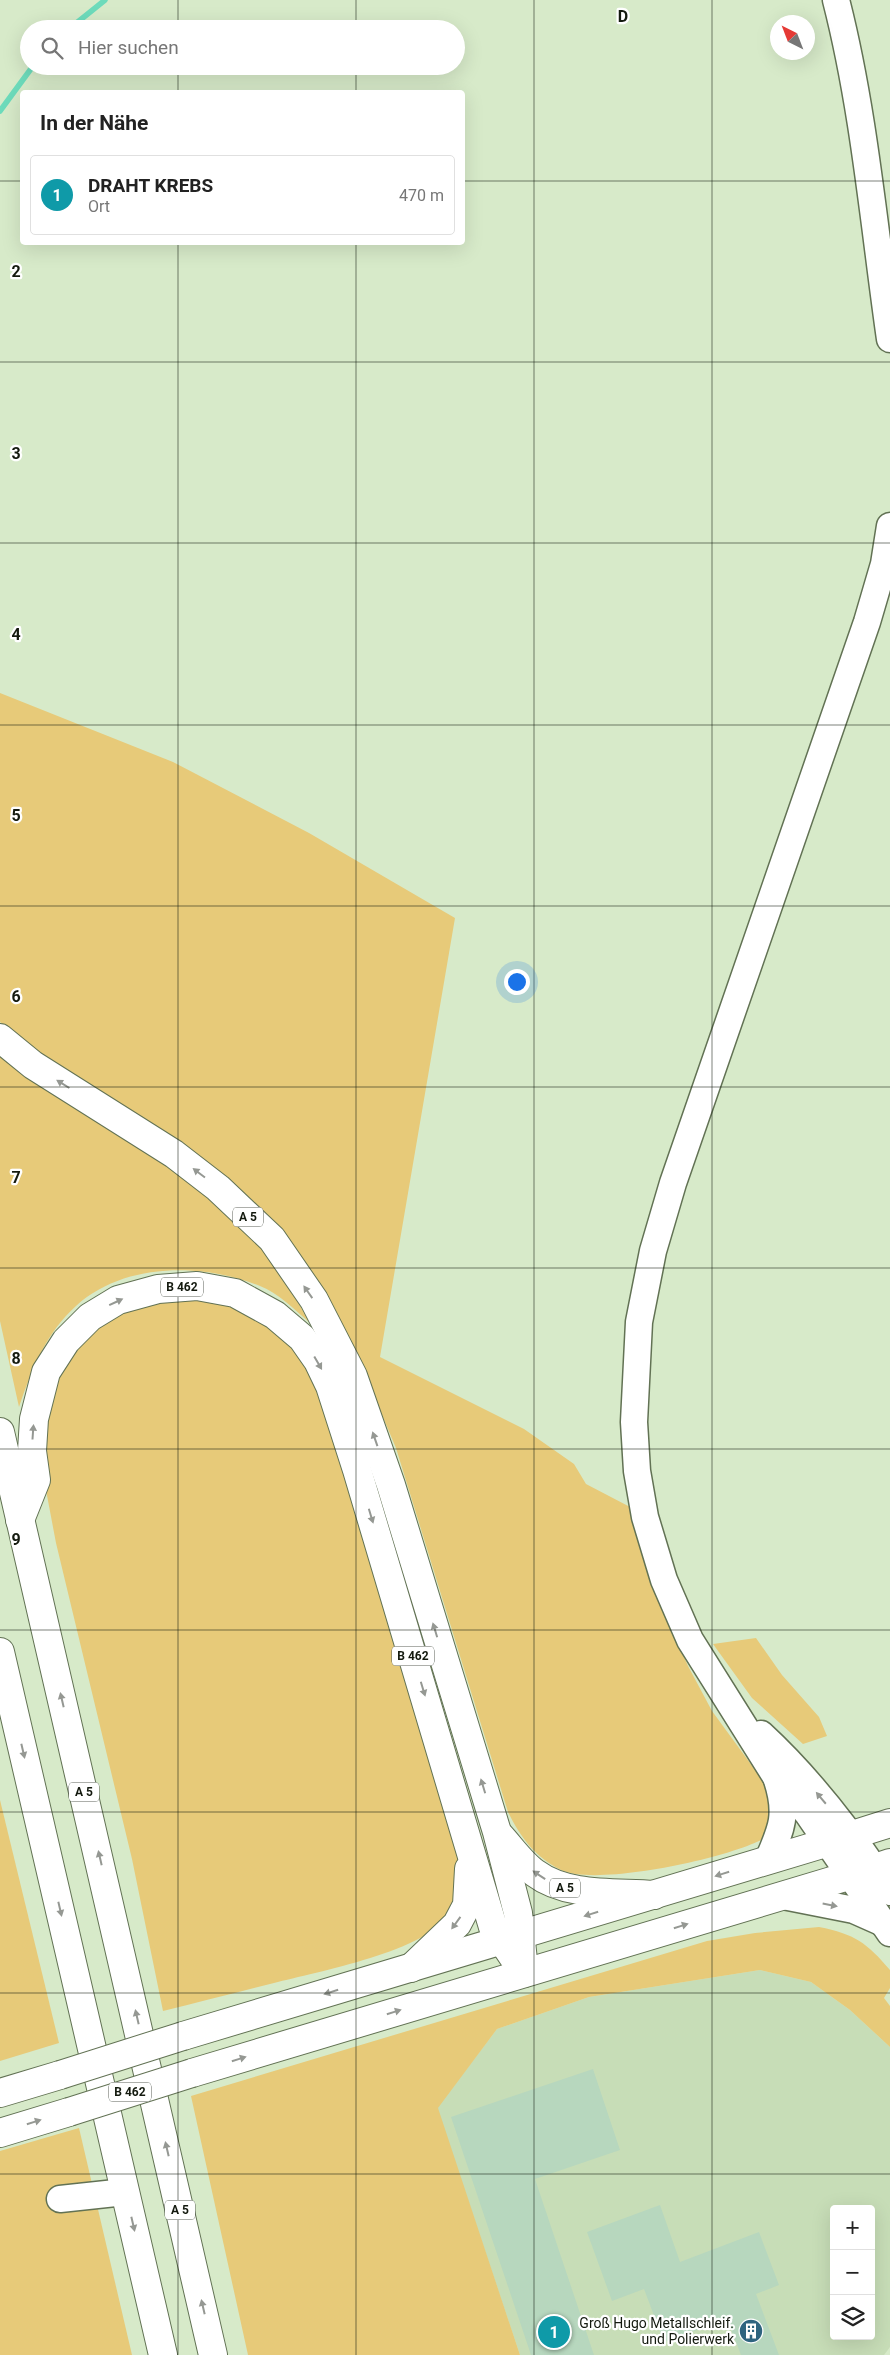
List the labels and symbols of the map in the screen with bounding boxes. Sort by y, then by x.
text: D [618,7,628,26]
north arrow [770,15,815,60]
text: 2 [11,262,21,281]
text: 3 [11,444,21,463]
text: 4 [11,625,21,644]
text: 5 [11,806,21,825]
your location [504,969,530,995]
text: 6 [11,987,21,1006]
one-way arrow [56,1079,70,1089]
text: 7 [11,1168,21,1187]
one-way arrow [192,1168,206,1178]
road number: A 5 [233,1208,263,1226]
road number: B 462 [161,1277,203,1296]
one-way arrow [303,1285,313,1298]
one-way arrow [109,1298,123,1306]
text: 8 [11,1349,21,1368]
one-way arrow [314,1356,323,1369]
one-way arrow [30,1424,38,1440]
one-way arrow [371,1431,379,1446]
one-way arrow [368,1509,375,1524]
text: 9 [11,1530,21,1549]
one-way arrow [431,1623,439,1638]
road number: B 462 [392,1646,434,1665]
one-way arrow [419,1681,427,1696]
one-way arrow [58,1692,66,1708]
one-way arrow [19,1743,27,1758]
one-way arrow [478,1778,486,1793]
road number: A 5 [69,1782,99,1801]
one-way arrow [815,1791,826,1804]
one-way arrow [96,1851,104,1866]
one-way arrow [532,1870,546,1880]
one-way arrow [714,1871,729,1878]
road number: A 5 [550,1879,580,1898]
one-way arrow [823,1901,839,1909]
one-way arrow [56,1902,64,1917]
one-way arrow [583,1911,598,1919]
one-way arrow [451,1916,462,1929]
one-way arrow [673,1922,688,1930]
one-way arrow [323,1989,338,1997]
one-way arrow [387,2008,402,2016]
one-way arrow [133,2009,141,2024]
one-way arrow [231,2054,246,2062]
road number: B 462 [109,2082,151,2102]
one-way arrow [27,2118,42,2126]
one-way arrow [163,2141,171,2156]
road number: A 5 [165,2200,195,2220]
one-way arrow [129,2217,137,2232]
one-way arrow [199,2300,207,2315]
pin: 1 [538,2313,570,2351]
place label: Groß Hugo Metallschleif. und Polierwerk [579,2315,735,2347]
building icon: Groß Hugo Metallschleif. und Polierwerk [738,2318,764,2344]

